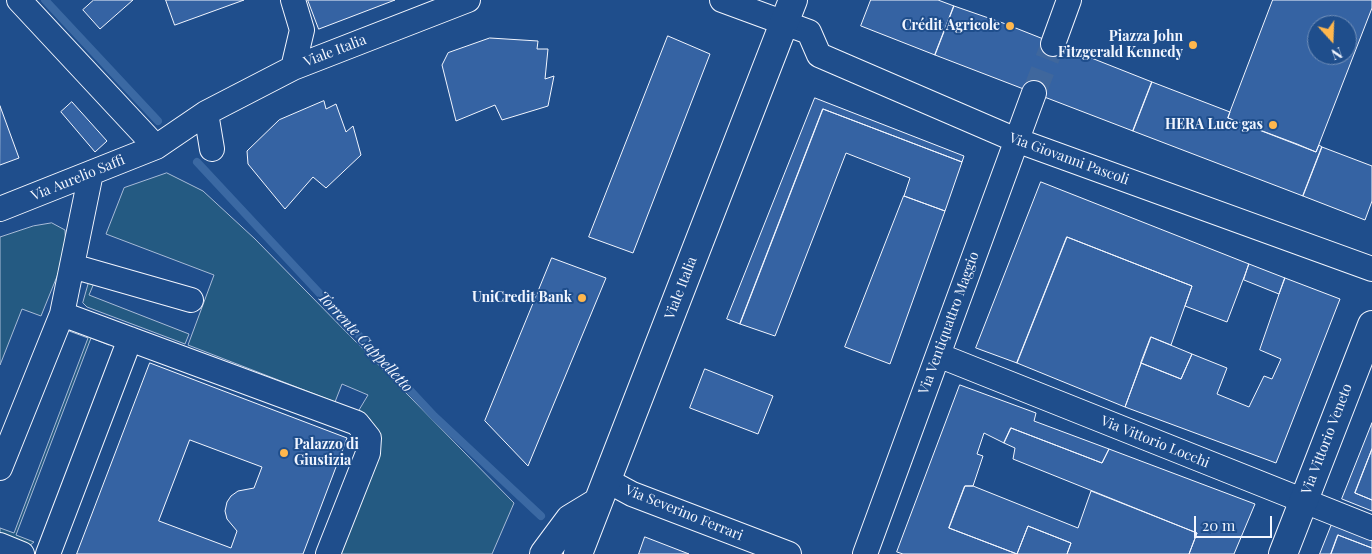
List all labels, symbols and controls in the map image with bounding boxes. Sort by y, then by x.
north arrow [1307,15,1357,65]
place label: Crédit Agricole [902,18,1000,34]
marker: Crédit Agricole [1004,20,1016,32]
place label: Piazza John Fitzgerald Kennedy [1058,29,1183,62]
street label: Viale Italia [301,31,369,71]
marker: Piazza John Fitzgerald Kennedy [1187,39,1199,51]
text: N [1329,43,1345,64]
place label: HERA Luce gas [1165,117,1263,133]
marker: HERA Luce gas [1267,119,1279,131]
street label: Via Giovanni Pascoli [1007,130,1131,188]
street label: Via Aurelio Saffi [29,152,127,204]
street label: Via Ventiquattro Maggio [915,249,983,397]
street label: Viale Italia [661,254,701,322]
water label: Torrente Cappelletto [314,288,416,396]
place label: UniCredit Bank [472,290,572,306]
marker: UniCredit Bank [576,292,588,304]
street label: Via Vittorio Veneto [1298,381,1356,497]
street label: Via Vittorio Locchi [1098,413,1212,471]
place label: Palazzo di Giustizia [294,437,359,470]
marker: Palazzo di Giustizia [278,447,290,459]
street label: Via Severino Ferrari [623,482,745,544]
scale bar [1197,506,1274,538]
text: 20 m [1202,515,1235,535]

